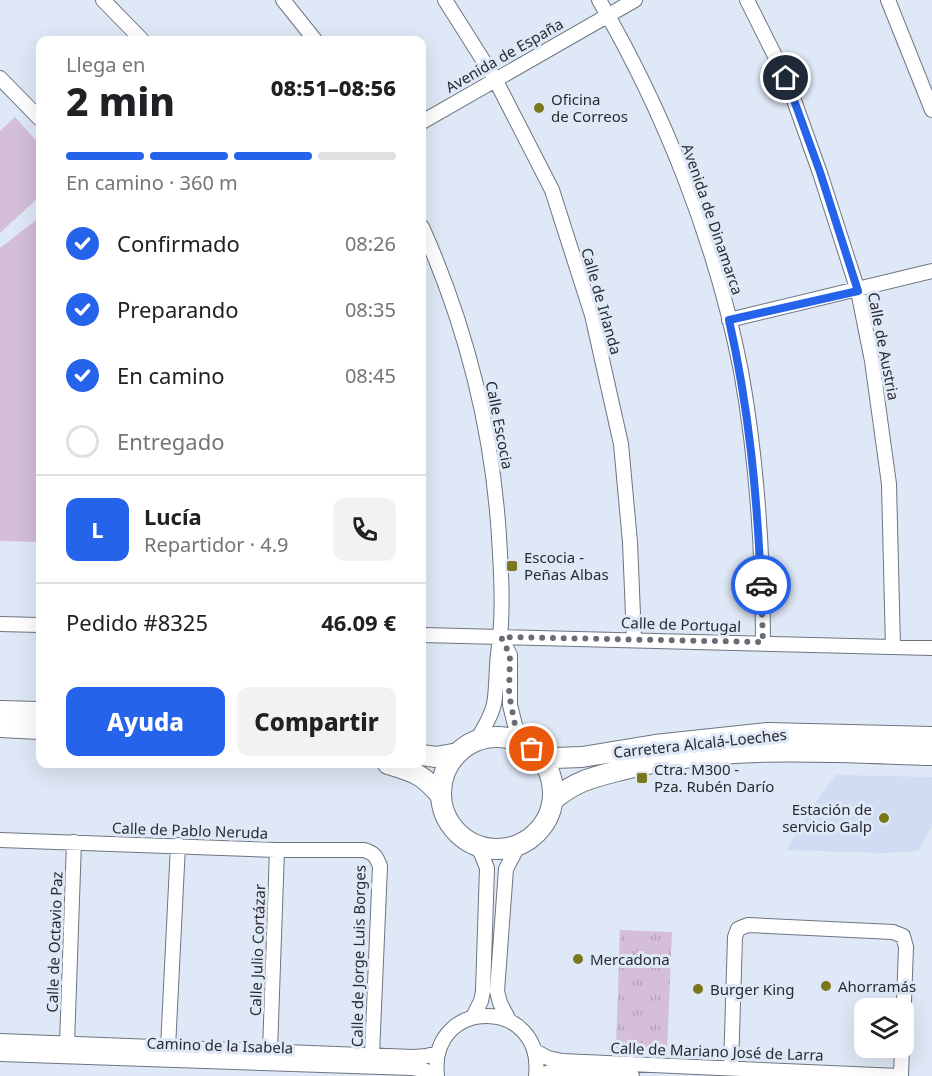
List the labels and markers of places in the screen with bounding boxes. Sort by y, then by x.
pin [760,52,811,103]
place label: Oficina de Correos [551,89,628,126]
marker: Oficina de Correos [532,101,546,115]
place label: Escocia - Peñas Albas [524,547,609,584]
marker: Escocia - Peñas Albas [505,559,519,573]
pin [506,723,557,774]
place label: Ctra. M300 - Pza. Rubén Darío [654,759,774,796]
marker: Ctra. M300 - Pza. Rubén Darío [635,771,649,785]
place label: Estación de servicio Galp [782,799,872,836]
marker: Estación de servicio Galp [877,811,891,825]
place label: Mercadona [590,949,670,969]
marker: Mercadona [571,952,585,966]
place label: Ahorramás [838,976,916,996]
place label: Burger King [710,979,795,999]
marker: Ahorramás [819,979,833,993]
marker: Burger King [691,982,705,996]

